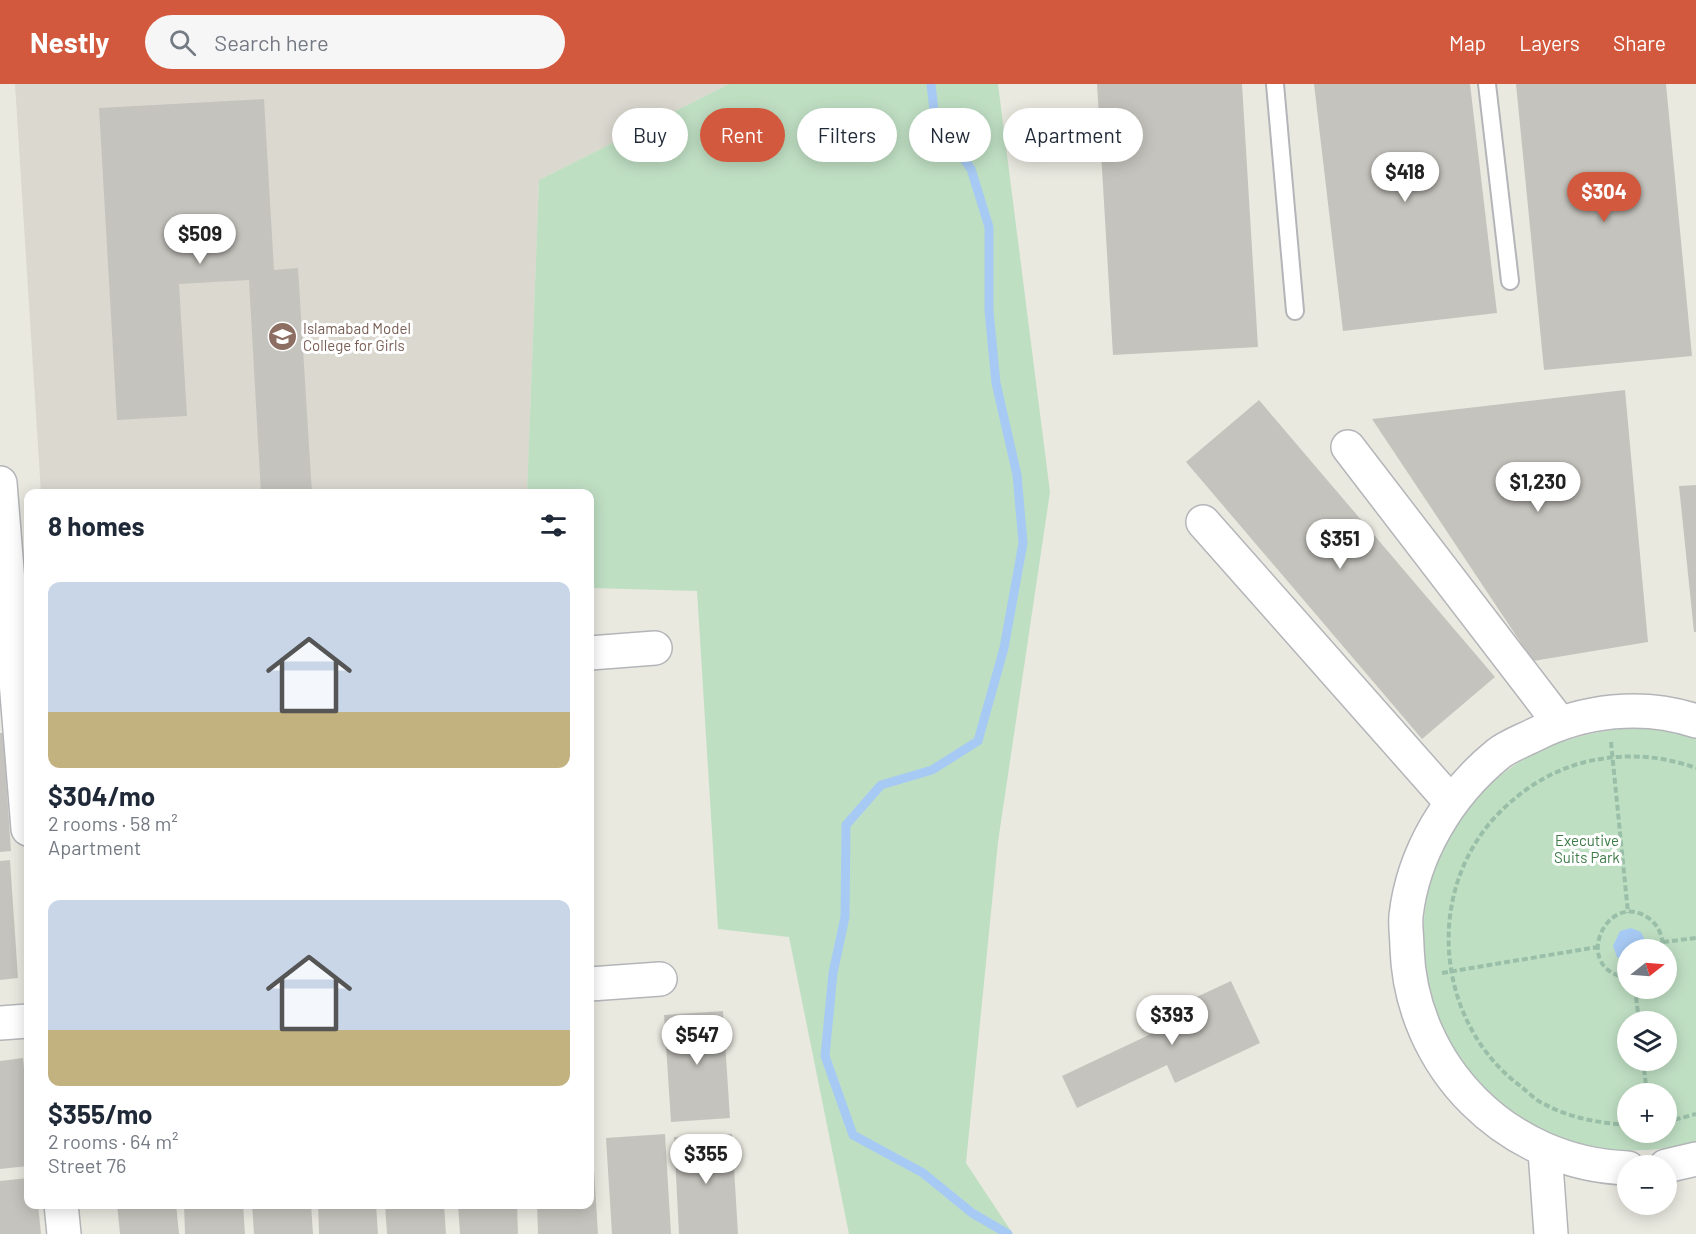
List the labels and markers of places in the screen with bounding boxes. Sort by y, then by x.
pin: $418 [1369,152,1441,203]
pin: $304 [1568,172,1640,223]
pin: $509 [164,214,236,265]
place label: Islamabad Model College for Girls [303,319,411,354]
school or university icon: Islamabad Model College for Girls [266,321,298,353]
pin: $1,230 [1489,462,1587,513]
pin: $351 [1304,519,1376,570]
pin: $393 [1136,995,1208,1046]
pin: $547 [661,1015,733,1066]
pin: $355 [670,1134,742,1185]

